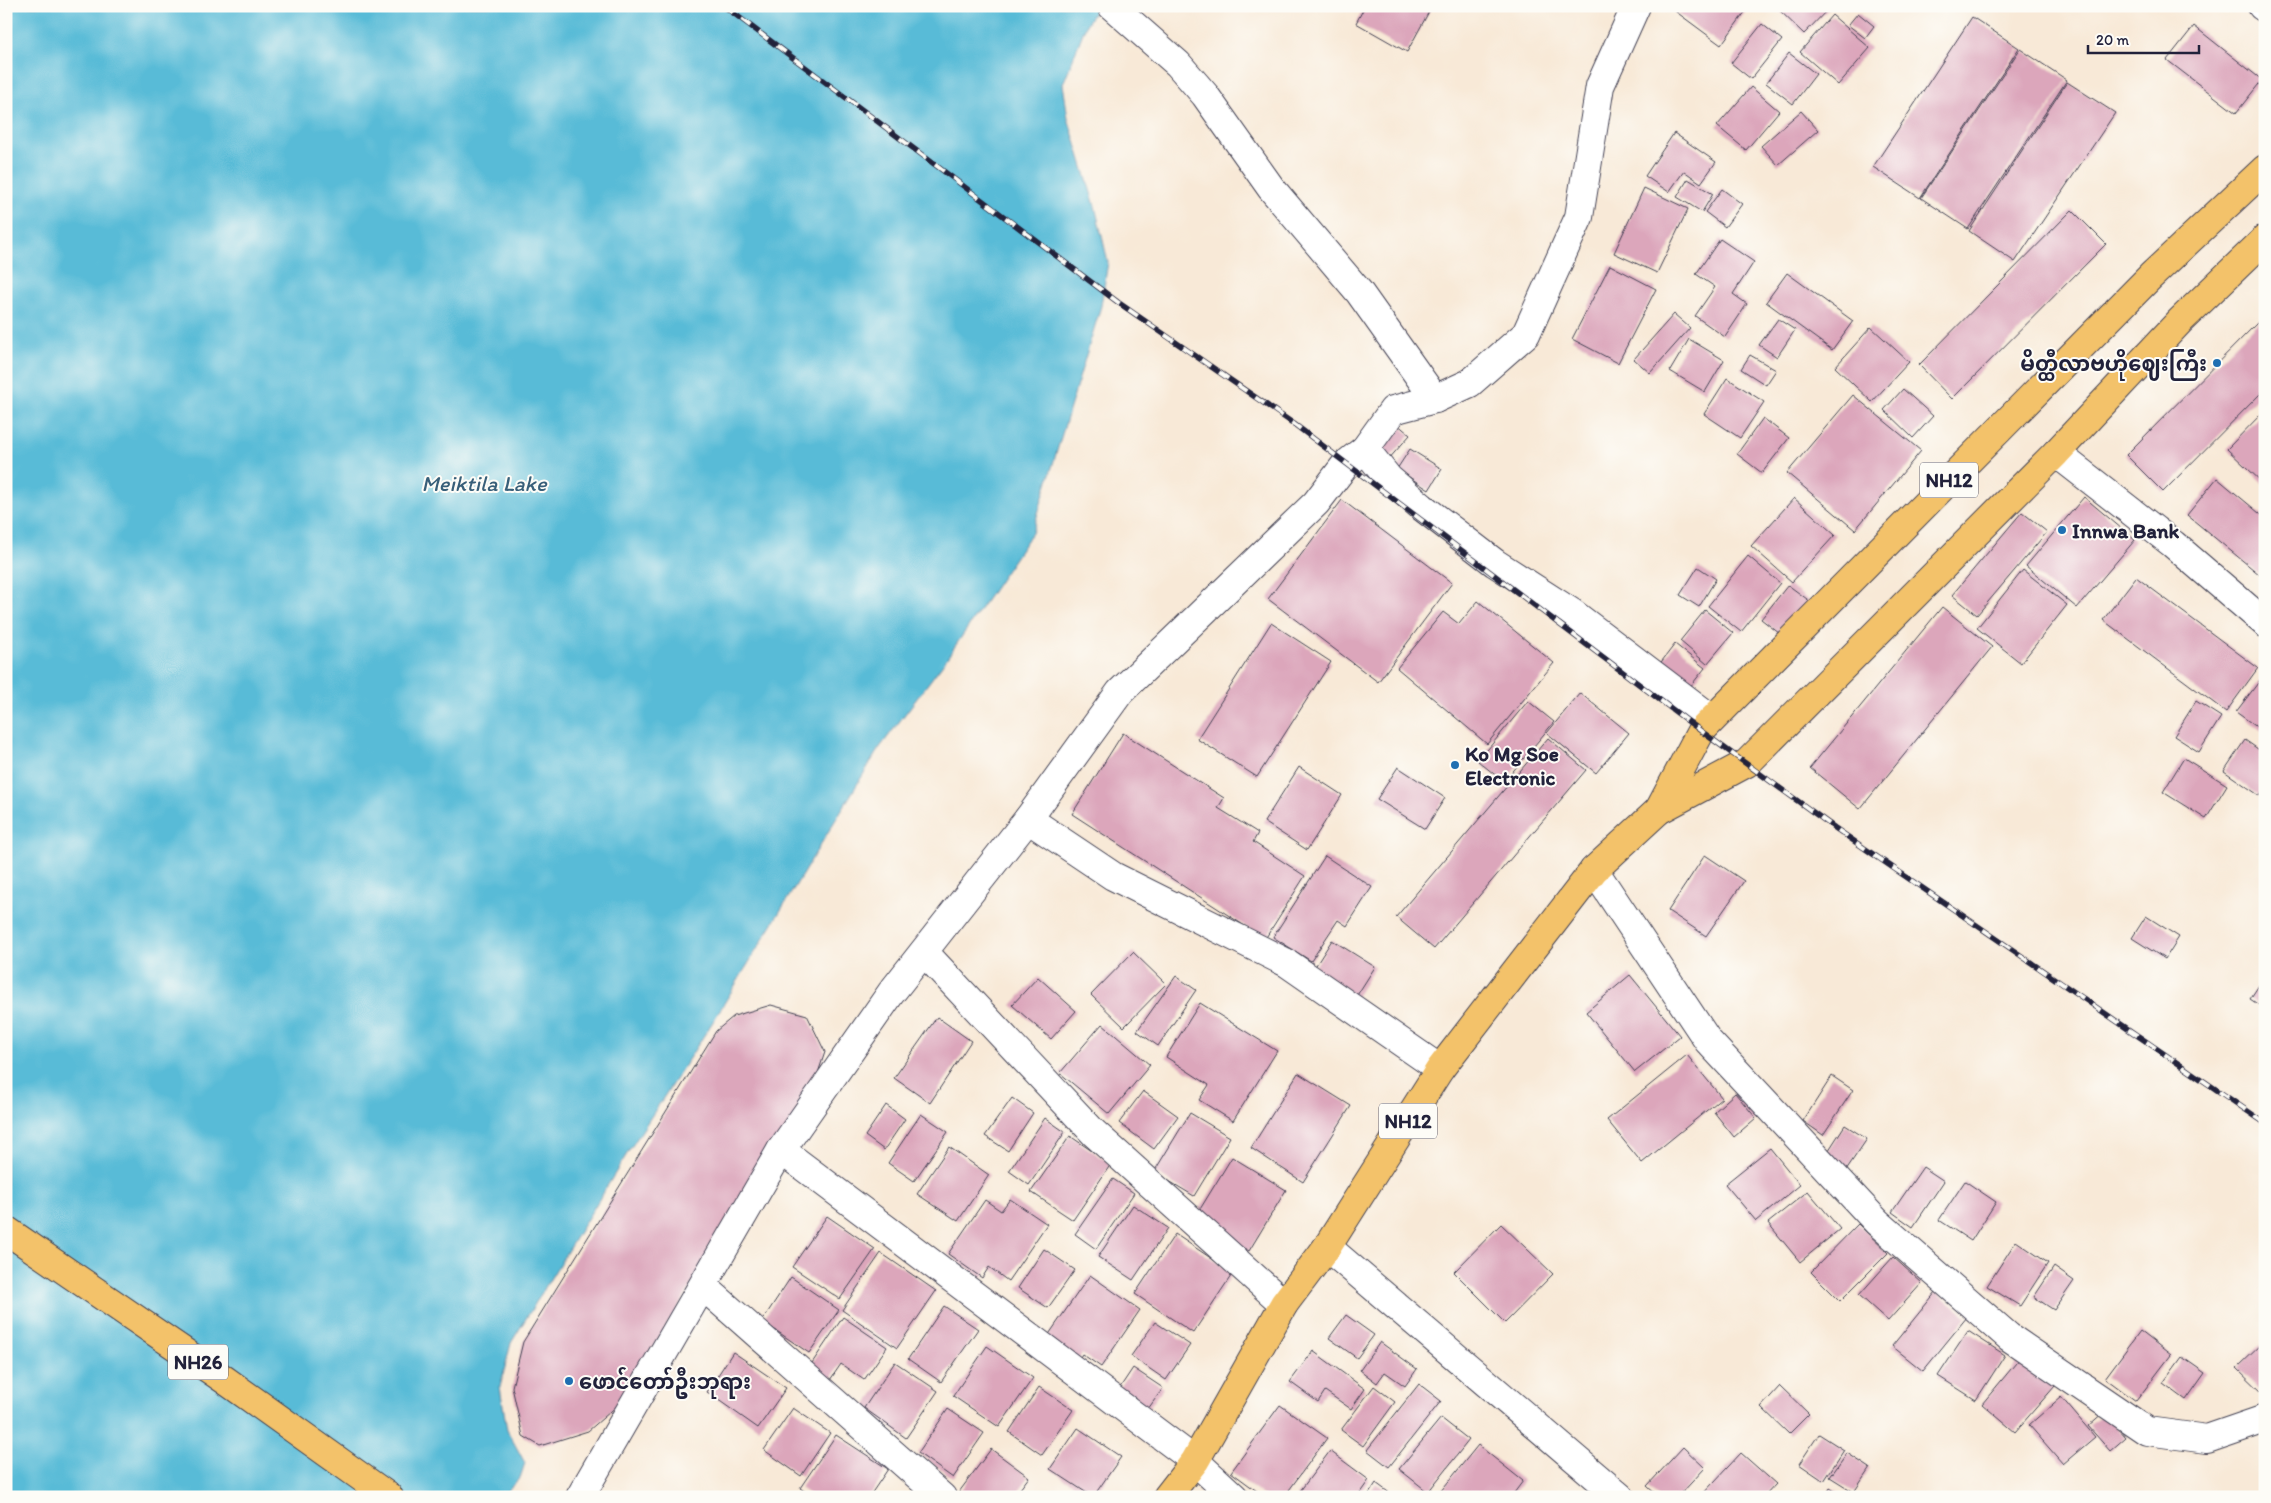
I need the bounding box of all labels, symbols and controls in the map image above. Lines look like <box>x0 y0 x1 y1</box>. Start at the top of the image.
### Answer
scale bar <box>2088 22 2200 54</box>
text: 20 m <box>2096 31 2130 49</box>
place label: မိတ္ထီလာဗဟိုဈေးကြီး <box>2020 348 2207 381</box>
marker: မိတ္ထီလာဗဟိုဈေးကြီး <box>2211 357 2223 369</box>
road number: NH12 <box>1920 462 1978 498</box>
water label: Meiktila Lake <box>421 470 548 497</box>
place label: Innwa Bank <box>2072 518 2180 543</box>
marker: Innwa Bank <box>2056 524 2068 536</box>
place label: Ko Mg Soe Electronic <box>1465 741 1559 790</box>
marker: Ko Mg Soe Electronic <box>1449 759 1461 771</box>
road number: NH12 <box>1379 1104 1437 1138</box>
road number: NH26 <box>168 1344 228 1380</box>
place label: ဖောင်တော်ဦးဘုရား <box>579 1366 751 1399</box>
marker: ဖောင်တော်ဦးဘုရား <box>563 1375 575 1387</box>

